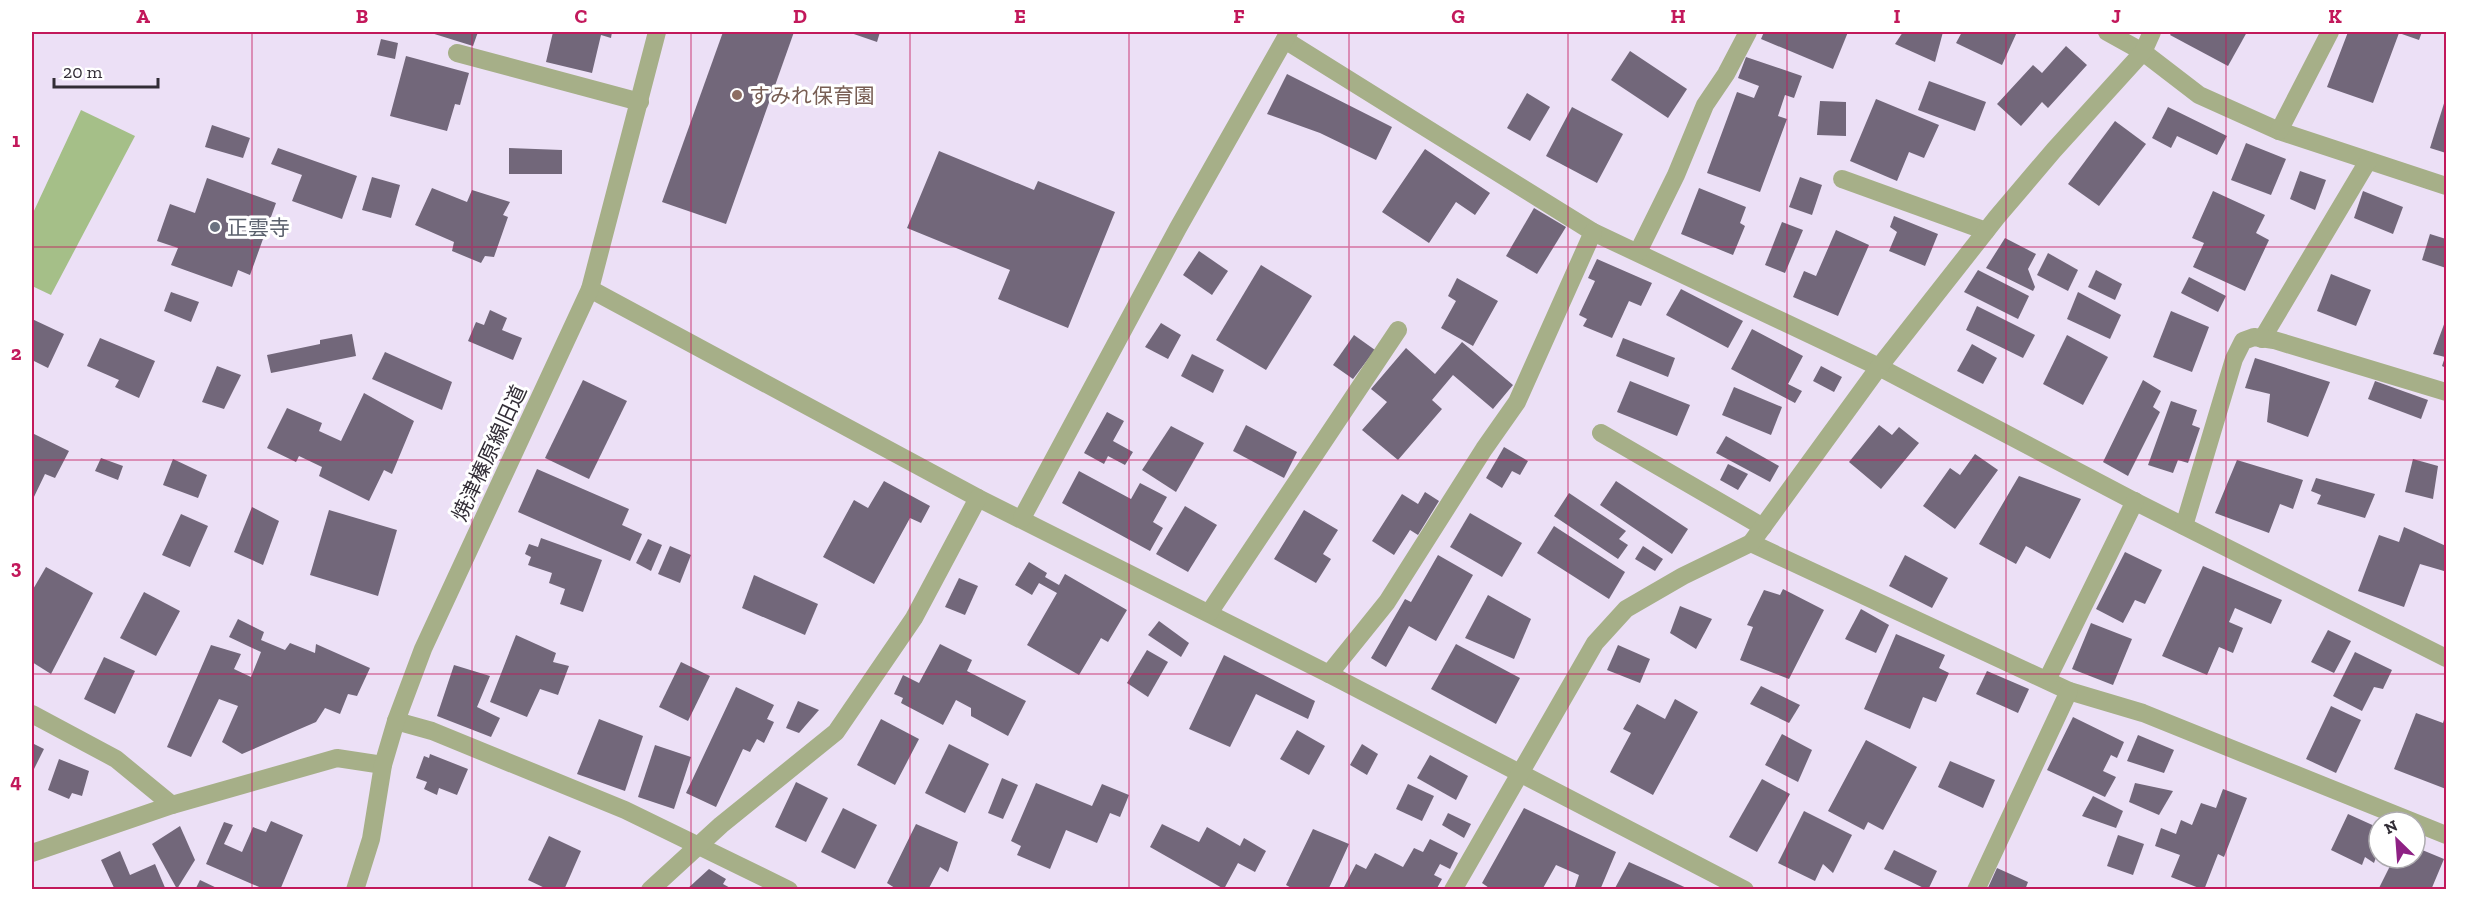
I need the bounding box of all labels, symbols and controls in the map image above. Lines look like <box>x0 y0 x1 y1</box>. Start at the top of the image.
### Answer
text: A <box>136 4 150 28</box>
text: B <box>356 4 368 28</box>
text: C <box>575 4 588 28</box>
text: D <box>793 4 807 28</box>
text: E <box>1014 4 1026 28</box>
text: F <box>1233 4 1245 28</box>
text: G <box>1451 4 1465 28</box>
text: H <box>1670 4 1686 28</box>
text: I <box>1893 4 1901 28</box>
text: J <box>2111 4 2121 28</box>
text: K <box>2328 4 2342 28</box>
scale bar <box>54 51 158 89</box>
text: 20 m <box>63 61 103 83</box>
place label: すみれ保育園 <box>749 83 875 108</box>
marker: すみれ保育園 <box>730 88 744 102</box>
text: 1 <box>12 128 20 152</box>
place label: 正雲寺 <box>227 215 290 240</box>
marker: 正雲寺 <box>208 220 222 234</box>
text: 2 <box>11 341 22 365</box>
street label: 焼津榛原線旧道 <box>447 381 531 525</box>
text: 3 <box>11 555 22 579</box>
text: 4 <box>10 769 22 793</box>
north arrow <box>2367 810 2427 870</box>
text: N <box>2381 816 2400 838</box>

